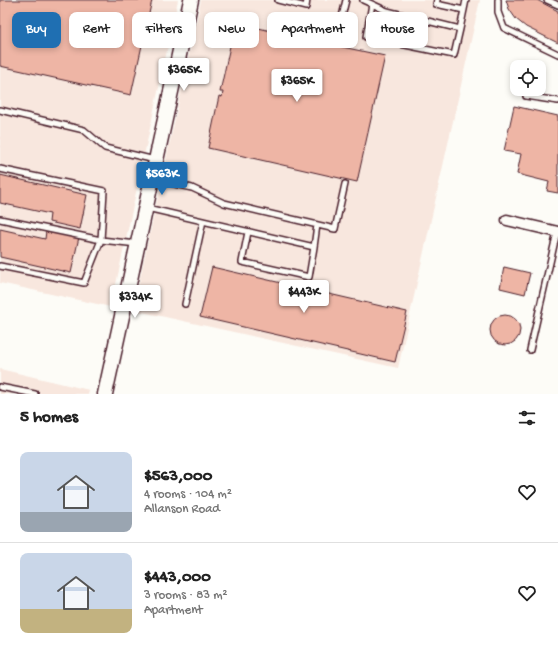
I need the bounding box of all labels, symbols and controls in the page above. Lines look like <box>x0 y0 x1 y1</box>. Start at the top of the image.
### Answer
chip: Buy <box>12 12 61 48</box>
chip: Rent <box>69 12 124 48</box>
chip: Filters <box>132 12 196 48</box>
chip: New <box>204 12 259 48</box>
chip: Apartment <box>267 12 358 48</box>
chip: House <box>366 12 428 48</box>
pin: $365K <box>156 58 212 92</box>
map controls <box>510 60 546 96</box>
button: locate <box>510 60 546 96</box>
text: $365K <box>167 63 201 78</box>
pin: $365K <box>269 69 325 103</box>
text: $365K <box>280 74 314 89</box>
pin: $563K <box>134 162 190 196</box>
text: $563K <box>145 167 179 182</box>
pin: $443K <box>276 280 332 314</box>
pin: $334K <box>107 285 163 319</box>
text: $443K <box>288 285 320 300</box>
text: $334K <box>119 290 151 305</box>
icon: filters <box>516 407 538 429</box>
text: 5 homes <box>20 408 78 428</box>
text: $563,000 <box>144 467 212 487</box>
icon: home <box>52 468 100 516</box>
icon: heart <box>516 481 538 503</box>
text: 4 rooms · 104 m² <box>144 487 232 502</box>
text: Allanson Road <box>144 502 220 517</box>
text: $443,000 <box>144 568 211 588</box>
icon: home <box>52 569 100 617</box>
icon: heart <box>516 582 538 604</box>
text: 3 rooms · 83 m² <box>144 588 228 603</box>
text: Apartment <box>144 603 203 618</box>

